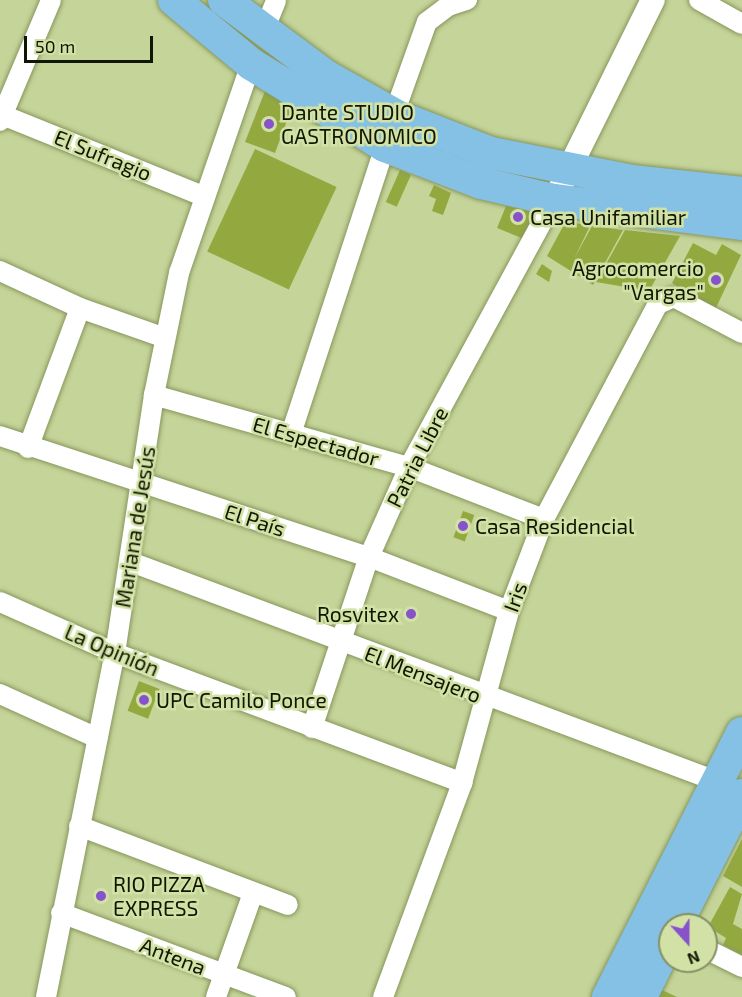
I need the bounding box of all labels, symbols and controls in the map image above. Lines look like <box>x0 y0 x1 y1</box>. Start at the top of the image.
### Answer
scale bar <box>27 24 156 62</box>
text: 50 m <box>35 35 75 57</box>
place label: Dante STUDIO GASTRONOMICO <box>281 99 437 149</box>
marker: Dante STUDIO GASTRONOMICO <box>262 117 276 131</box>
street label: El Sufragio <box>50 124 156 186</box>
place label: Casa Unifamiliar <box>530 204 686 230</box>
marker: Casa Unifamiliar <box>511 210 525 224</box>
place label: Agrocomercio "Vargas" <box>572 255 704 305</box>
marker: Agrocomercio "Vargas" <box>709 273 723 287</box>
street label: Patria Libre <box>381 403 453 511</box>
street label: El Espectador <box>250 411 382 471</box>
street label: Mariana de Jesús <box>110 444 160 610</box>
street label: El País <box>221 498 289 542</box>
place label: Casa Residencial <box>475 513 634 539</box>
marker: Casa Residencial <box>456 519 470 533</box>
street label: Iris <box>498 579 532 615</box>
place label: Rosvitex <box>317 601 399 627</box>
marker: Rosvitex <box>404 607 418 621</box>
street label: La Opinión <box>61 619 163 681</box>
street label: El Mensajero <box>361 640 485 708</box>
place label: UPC Camilo Ponce <box>156 687 327 713</box>
marker: UPC Camilo Ponce <box>137 693 151 707</box>
place label: RIO PIZZA EXPRESS <box>113 871 205 921</box>
marker: RIO PIZZA EXPRESS <box>94 889 108 903</box>
north arrow <box>658 913 718 973</box>
street label: Antena <box>137 932 209 980</box>
text: N <box>685 947 703 969</box>

